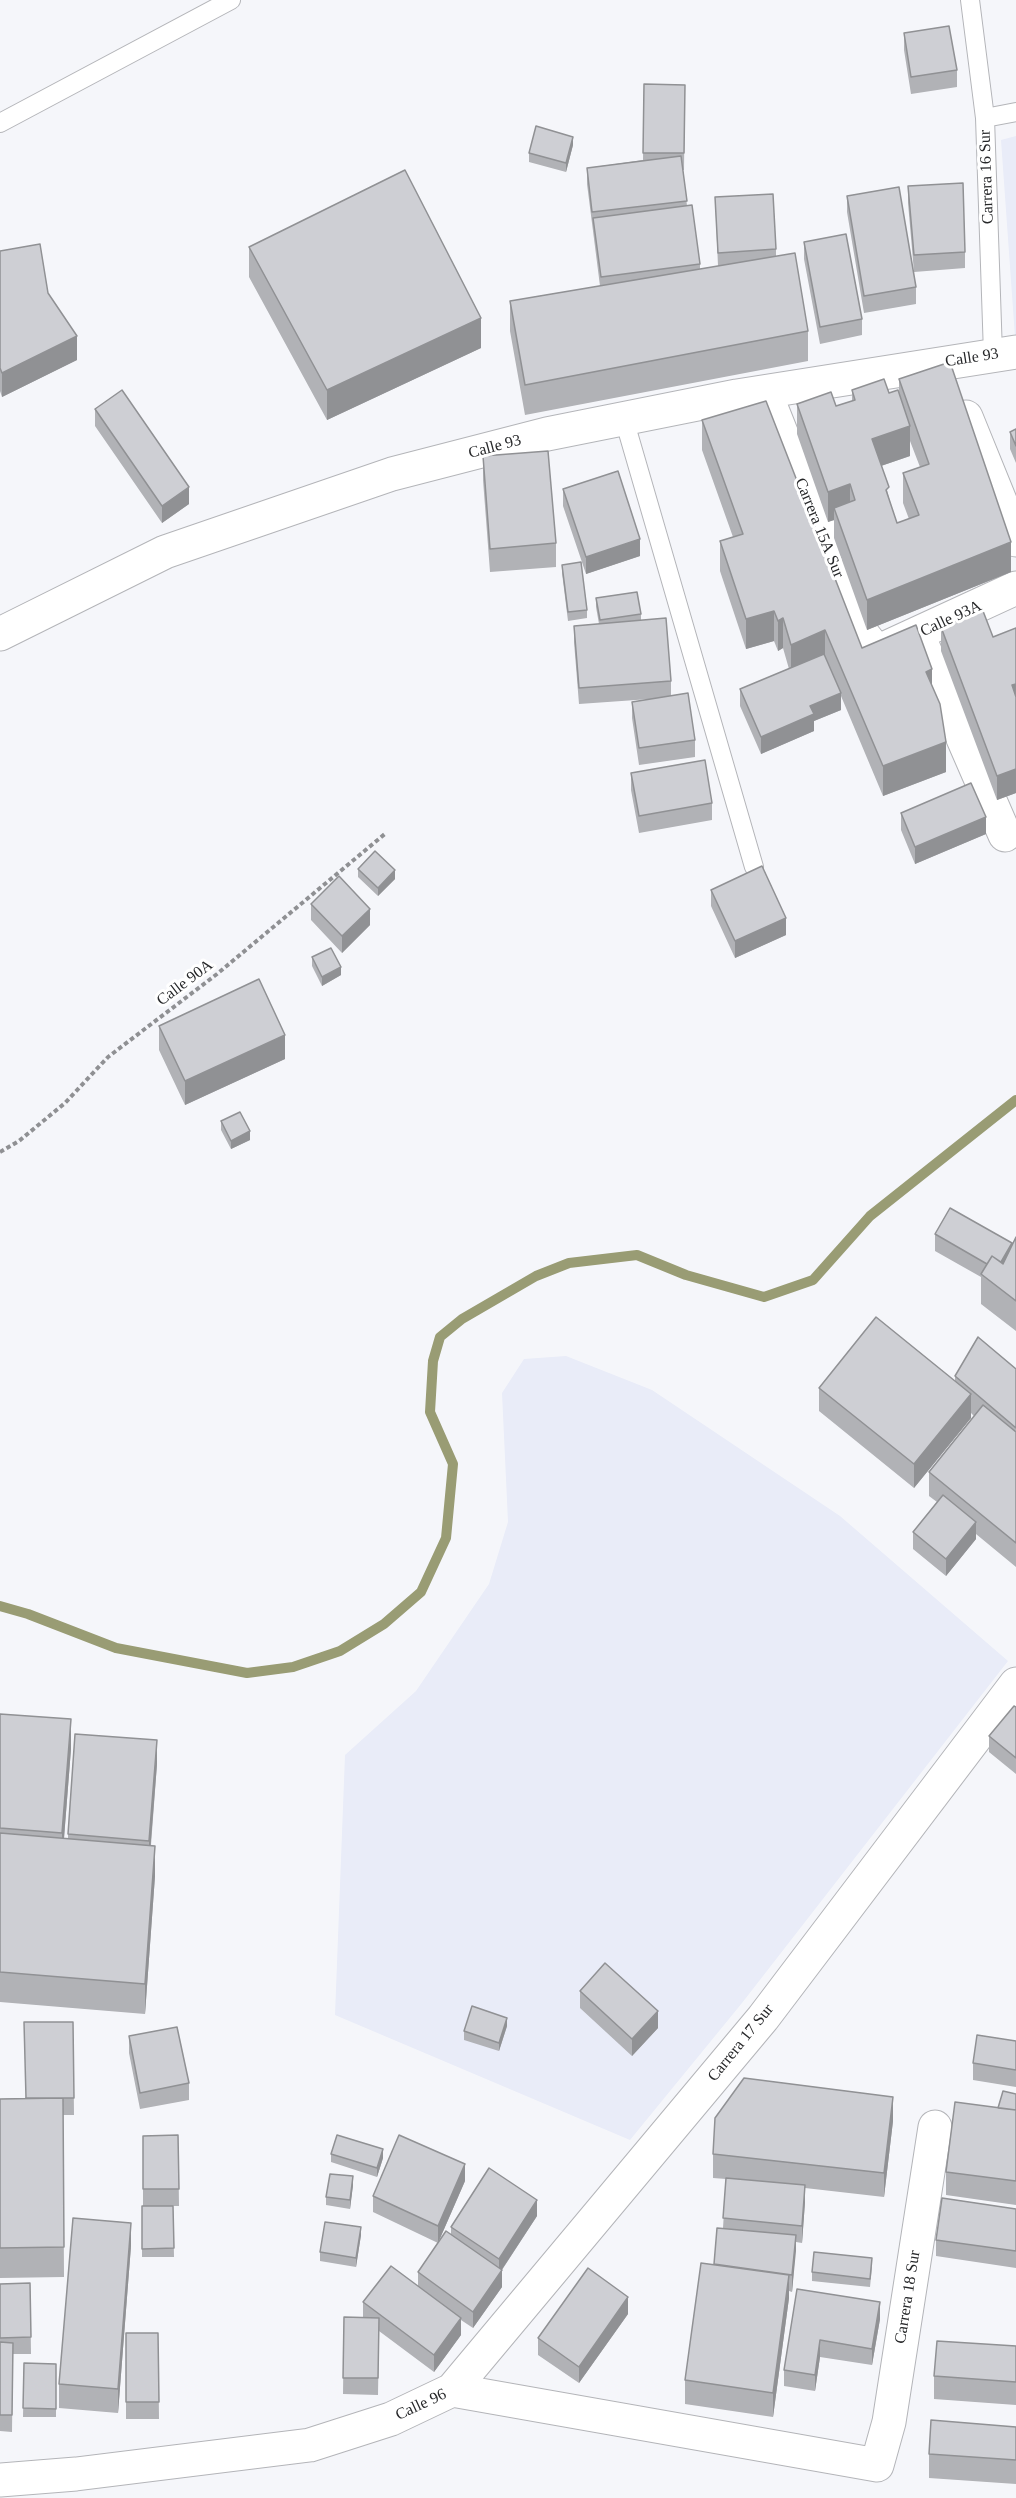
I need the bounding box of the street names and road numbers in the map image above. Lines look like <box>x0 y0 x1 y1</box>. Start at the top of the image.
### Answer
street label: Carrera 16 Sur <box>976 130 998 224</box>
street label: Calle 93 <box>944 344 1000 372</box>
street label: Calle 93 <box>467 431 523 463</box>
street label: Carrera 15A Sur <box>790 475 848 581</box>
street label: Calle 93A <box>917 596 985 642</box>
street label: Calle 90A <box>153 956 217 1010</box>
street label: Carrera 17 Sur <box>704 2000 778 2086</box>
street label: Carrera 18 Sur <box>891 2249 925 2345</box>
street label: Calle 96 <box>393 2385 449 2425</box>

